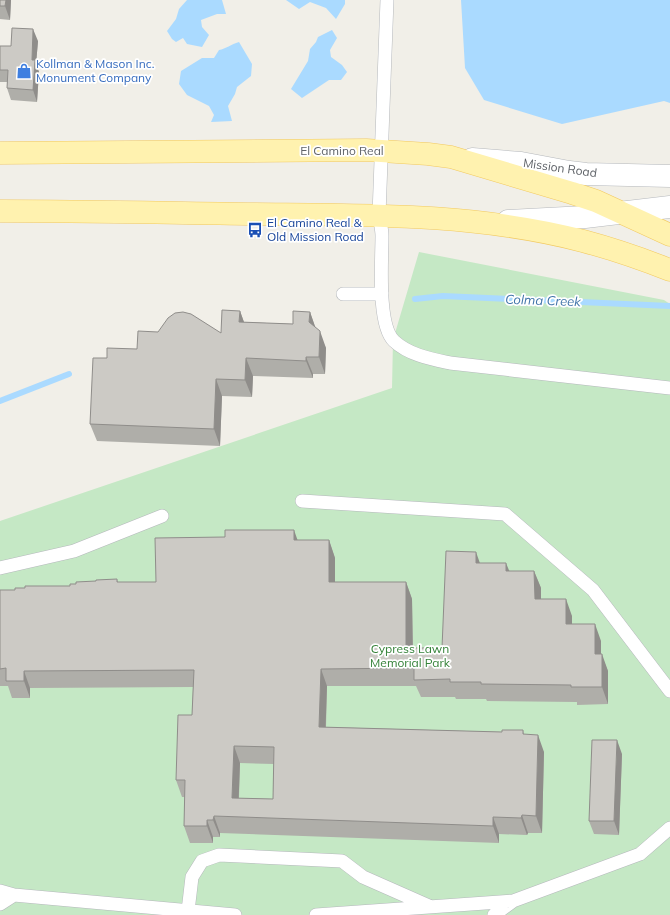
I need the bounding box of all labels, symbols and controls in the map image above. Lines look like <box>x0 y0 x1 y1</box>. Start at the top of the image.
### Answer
place label: Kollman & Mason Inc. Monument Company <box>36 56 155 85</box>
shop icon: Kollman & Mason Inc. Monument Company <box>15 62 33 80</box>
street label: El Camino Real <box>300 143 384 158</box>
street label: Mission Road <box>522 155 598 180</box>
place label: El Camino Real & Old Mission Road <box>267 215 364 244</box>
bus stop icon: El Camino Real & Old Mission Road <box>246 221 264 239</box>
water label: Colma Creek <box>505 291 582 309</box>
park label: Cypress Lawn Memorial Park <box>370 641 451 670</box>

